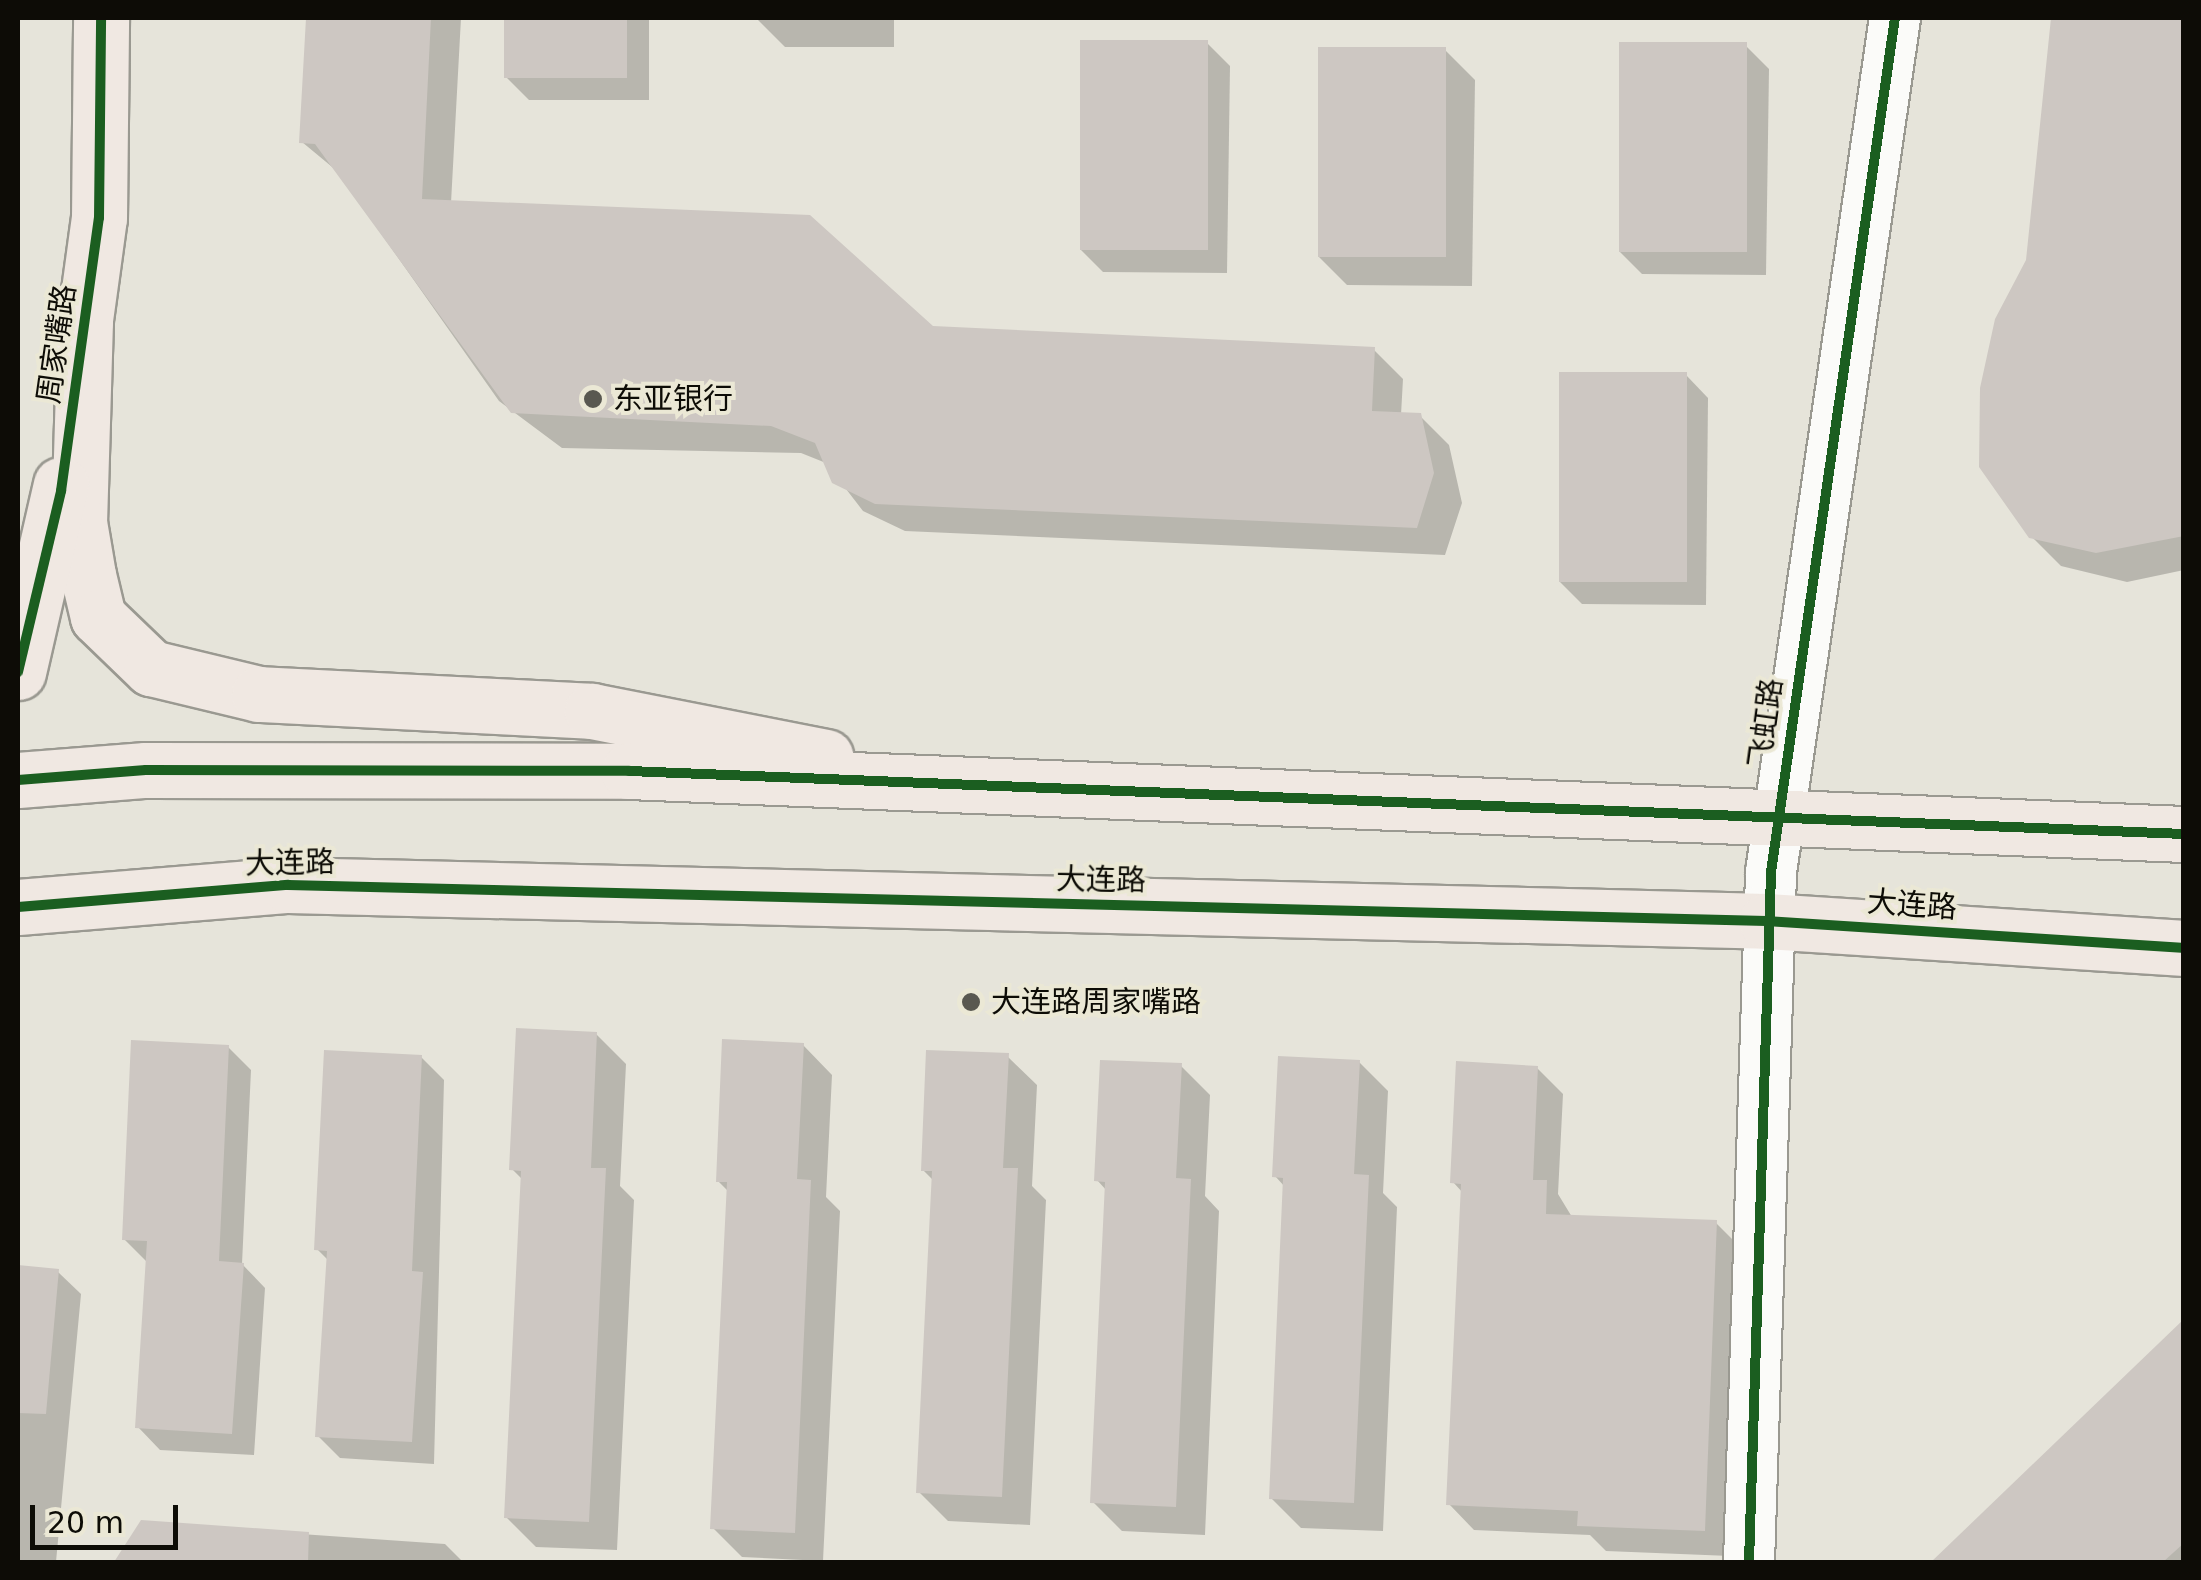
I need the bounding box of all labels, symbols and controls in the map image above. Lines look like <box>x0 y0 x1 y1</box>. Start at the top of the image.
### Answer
street label: 周家嘴路 <box>31 282 83 406</box>
place label: 东亚银行 <box>613 381 733 417</box>
marker: 东亚银行 <box>582 388 604 410</box>
street label: 飞虹路 <box>1742 676 1790 770</box>
street label: 大连路 <box>245 844 335 882</box>
street label: 大连路 <box>1056 861 1146 899</box>
street label: 大连路 <box>1866 884 1958 926</box>
place label: 大连路周家嘴路 <box>991 984 1201 1020</box>
marker: 大连路周家嘴路 <box>960 991 982 1013</box>
scale bar <box>35 1485 182 1547</box>
text: 20 m <box>47 1505 124 1540</box>

